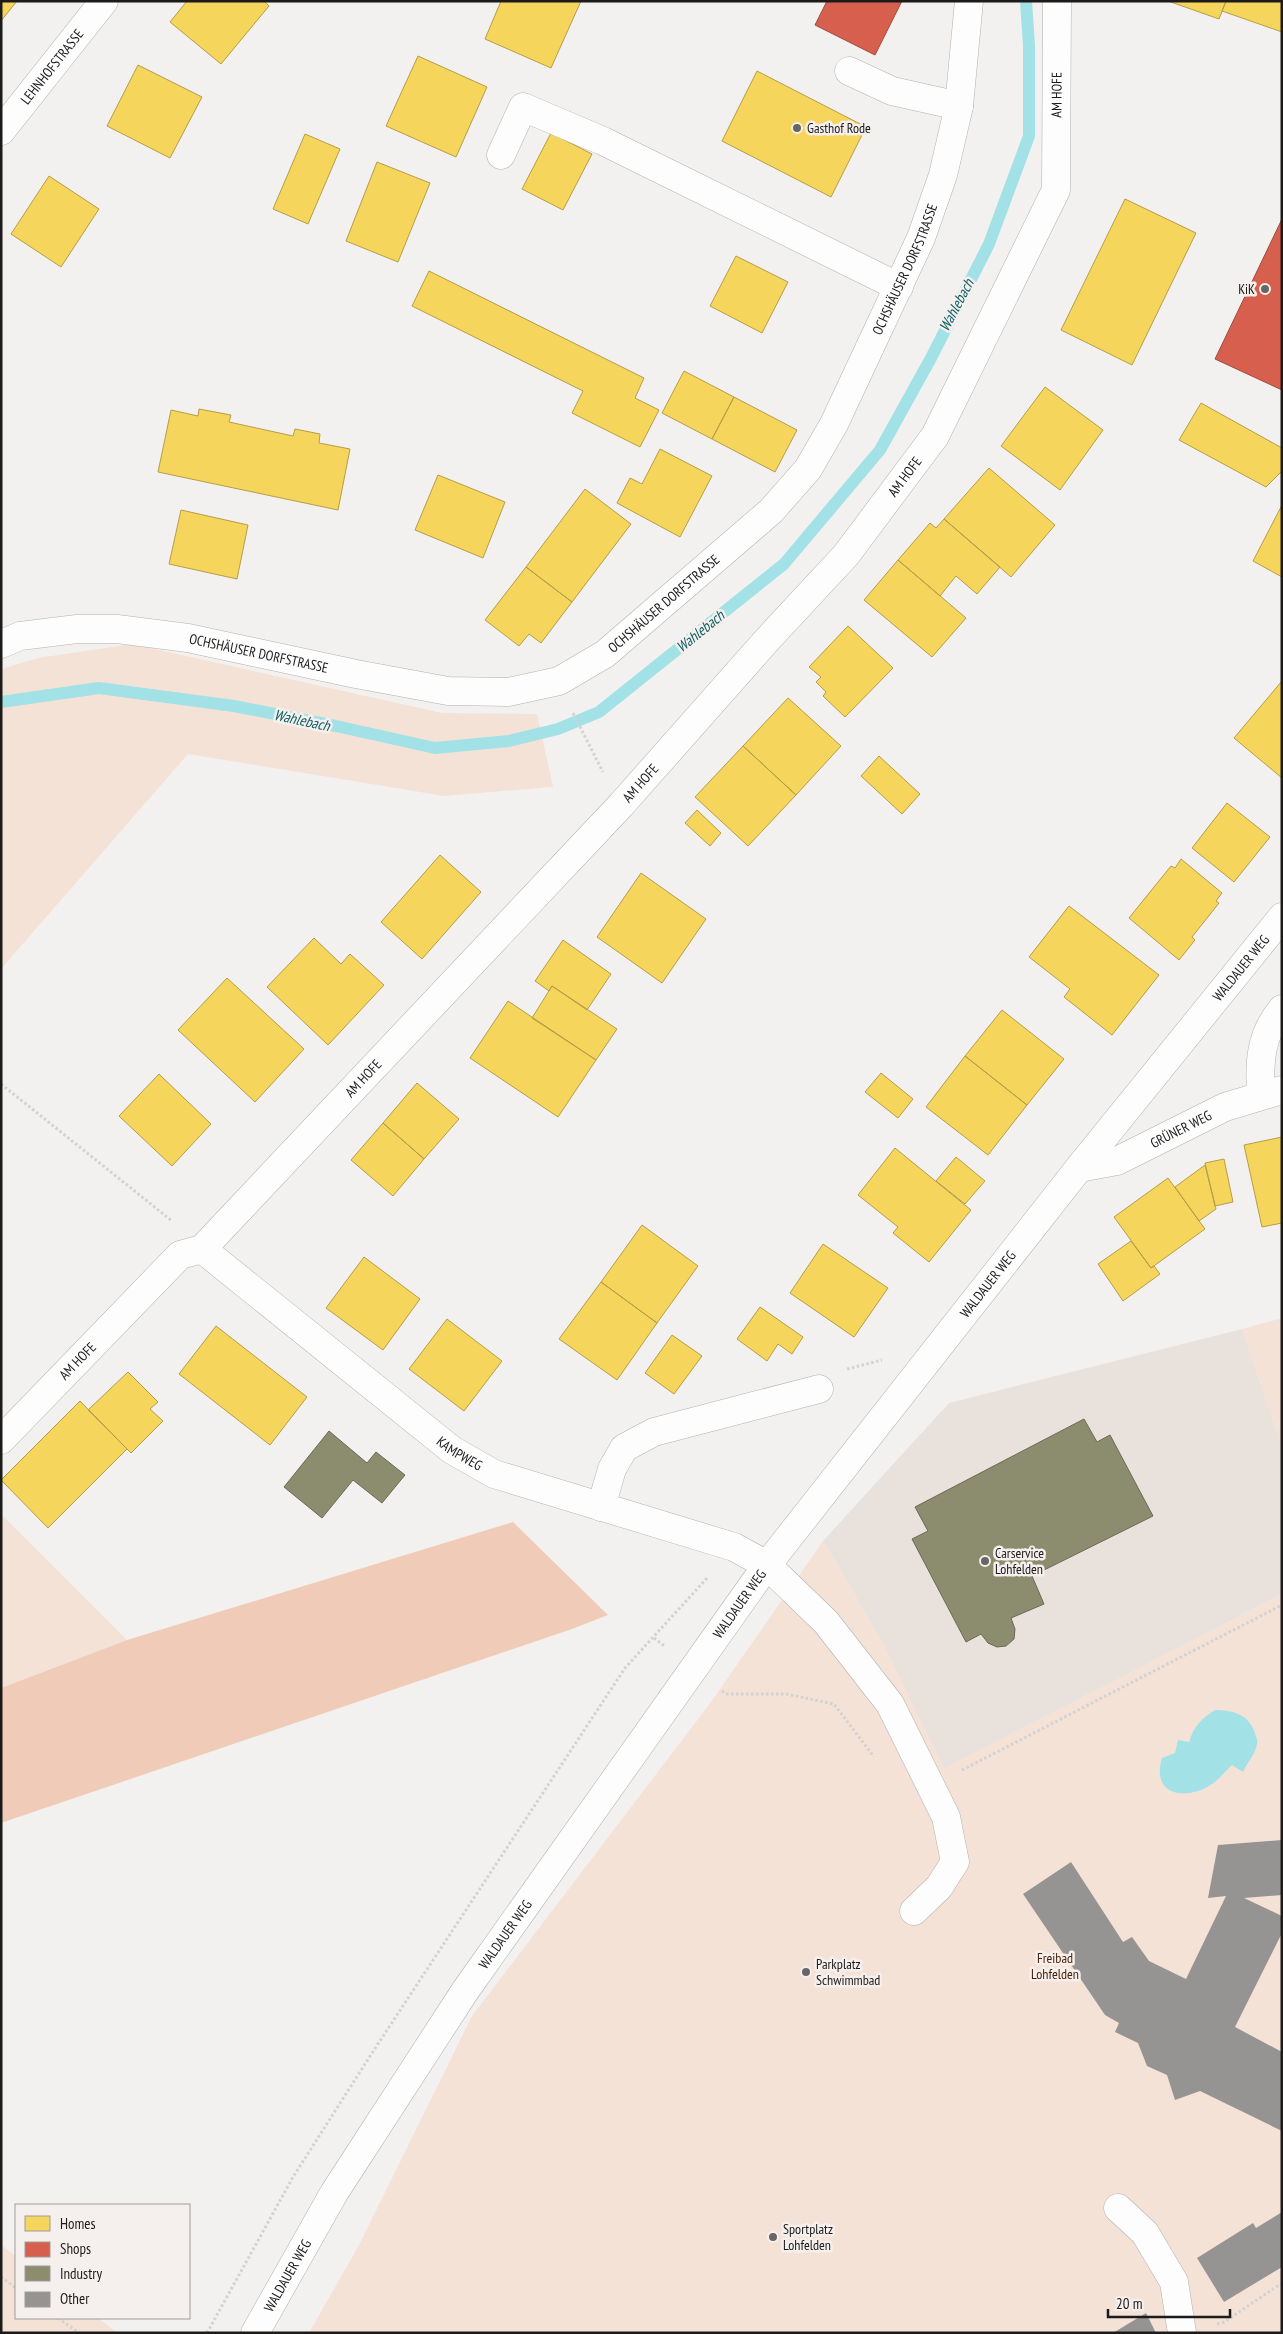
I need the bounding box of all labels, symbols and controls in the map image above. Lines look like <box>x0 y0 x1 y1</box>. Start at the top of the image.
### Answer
street label: LEHNHOFSTRASSE <box>17 25 87 108</box>
street label: AM HOFE <box>1047 72 1066 118</box>
place label: Gasthof Rode <box>807 119 871 137</box>
marker: Gasthof Rode <box>791 122 803 134</box>
street label: OCHSHÄUSER DORFSTRASSE <box>868 201 941 338</box>
water label: Wahlebach <box>934 274 978 334</box>
place label: KiK <box>1238 280 1255 298</box>
marker: KiK <box>1259 283 1271 295</box>
street label: AM HOFE <box>884 453 925 500</box>
street label: OCHSHÄUSER DORFSTRASSE <box>604 550 723 656</box>
water label: Wahlebach <box>672 605 729 656</box>
street label: OCHSHÄUSER DORFSTRASSE <box>188 630 330 677</box>
water label: Wahlebach <box>272 705 333 735</box>
street label: AM HOFE <box>619 760 662 806</box>
street label: WALDAUER WEG <box>1209 931 1273 1005</box>
street label: AM HOFE <box>341 1056 385 1101</box>
street label: GRÜNER WEG <box>1147 1106 1215 1152</box>
street label: WALDAUER WEG <box>956 1247 1020 1321</box>
street label: AM HOFE <box>55 1338 100 1384</box>
street label: KAMPWEG <box>433 1432 486 1475</box>
place label: Carservice Lohfelden <box>995 1544 1044 1578</box>
marker: Carservice Lohfelden <box>979 1555 991 1567</box>
street label: WALDAUER WEG <box>709 1566 770 1642</box>
street label: WALDAUER WEG <box>475 1896 536 1972</box>
park label: Freibad Lohfelden <box>1031 1949 1079 1983</box>
place label: Parkplatz Schwimmbad <box>816 1955 880 1989</box>
marker: Parkplatz Schwimmbad <box>800 1966 812 1978</box>
legend <box>15 2204 190 2319</box>
text: Homes <box>60 2214 96 2233</box>
place label: Sportplatz Lohfelden <box>783 2220 833 2254</box>
marker: Sportplatz Lohfelden <box>767 2231 779 2243</box>
street label: WALDAUER WEG <box>260 2236 315 2315</box>
text: Shops <box>60 2239 91 2258</box>
text: Industry <box>60 2264 102 2283</box>
scale bar <box>1108 2286 1230 2318</box>
text: Other <box>60 2289 90 2308</box>
text: 20 m <box>1116 2294 1142 2313</box>

